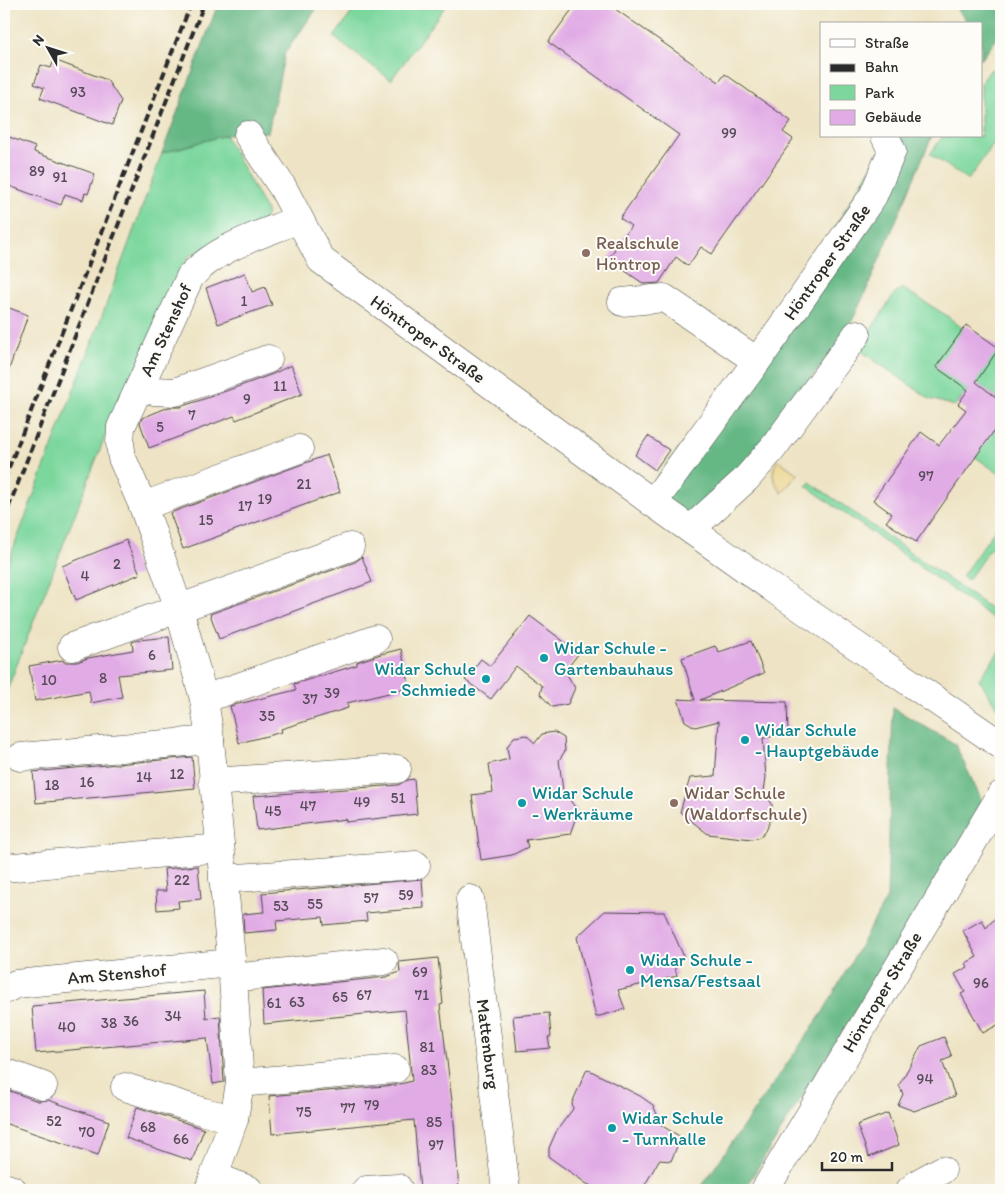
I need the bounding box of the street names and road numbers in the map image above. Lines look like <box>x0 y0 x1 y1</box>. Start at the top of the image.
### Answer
street label: Höntroper Straße <box>779 200 875 324</box>
street label: Am Stenshof <box>135 280 197 380</box>
street label: Höntroper Straße <box>366 290 490 388</box>
street label: Höntroper Straße <box>837 928 927 1056</box>
street label: Am Stenshof <box>66 959 168 989</box>
street label: Mattenburg <box>472 998 505 1091</box>

